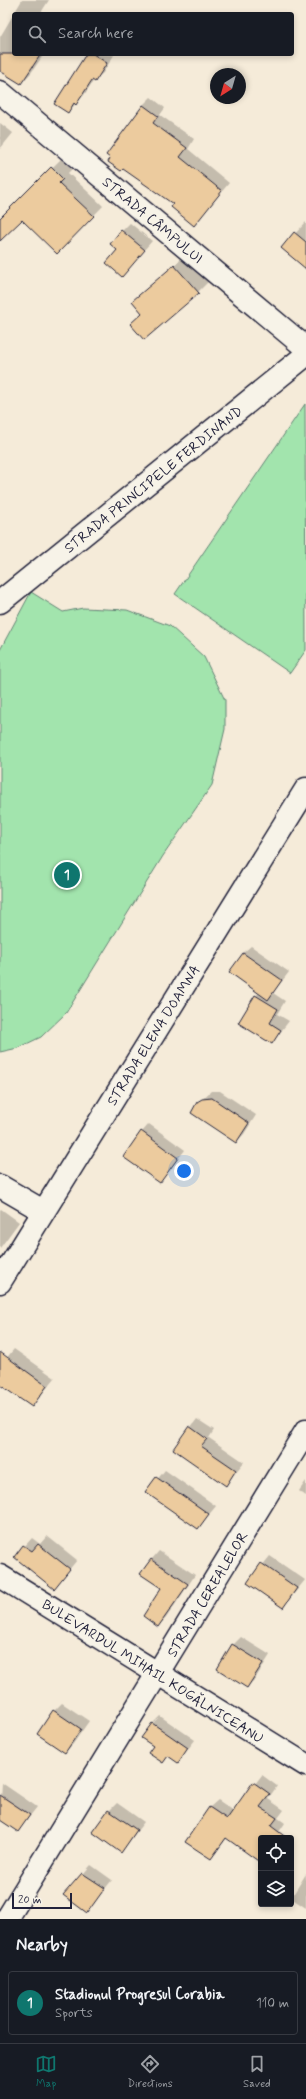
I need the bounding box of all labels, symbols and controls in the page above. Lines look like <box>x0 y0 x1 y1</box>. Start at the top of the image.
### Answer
search box <box>12 12 294 56</box>
icon: search <box>26 23 48 45</box>
text: Search here <box>58 24 134 44</box>
north arrow <box>210 68 246 104</box>
street label: STRADA CÂMPULUI <box>98 173 206 268</box>
street label: STRADA PRINCIPELE FERDINAND <box>61 402 246 557</box>
pin: 1 <box>54 860 80 890</box>
street label: STRADA ELENA DOAMNA <box>103 962 205 1109</box>
your location <box>174 1161 194 1181</box>
street label: STRADA CEREALELOR <box>163 1528 253 1661</box>
street label: BULEVARDUL MIHAIL KOGĂLNICEANU <box>38 1596 267 1748</box>
map controls <box>258 1835 294 1907</box>
button: locate <box>258 1835 294 1871</box>
button: layers <box>258 1871 294 1907</box>
scale bar <box>12 1891 72 1910</box>
text: 20 m <box>18 1893 41 1907</box>
text: Nearby <box>16 1934 68 1956</box>
text: Stadionul Progresul Corabia <box>55 1985 224 2005</box>
text: 1 <box>27 1995 33 2012</box>
text: 110 m <box>256 1995 289 2012</box>
text: Sports <box>55 2005 93 2022</box>
tab: Map <box>35 2053 57 2091</box>
tab: Directions <box>127 2053 173 2091</box>
tab: Saved <box>243 2053 271 2091</box>

